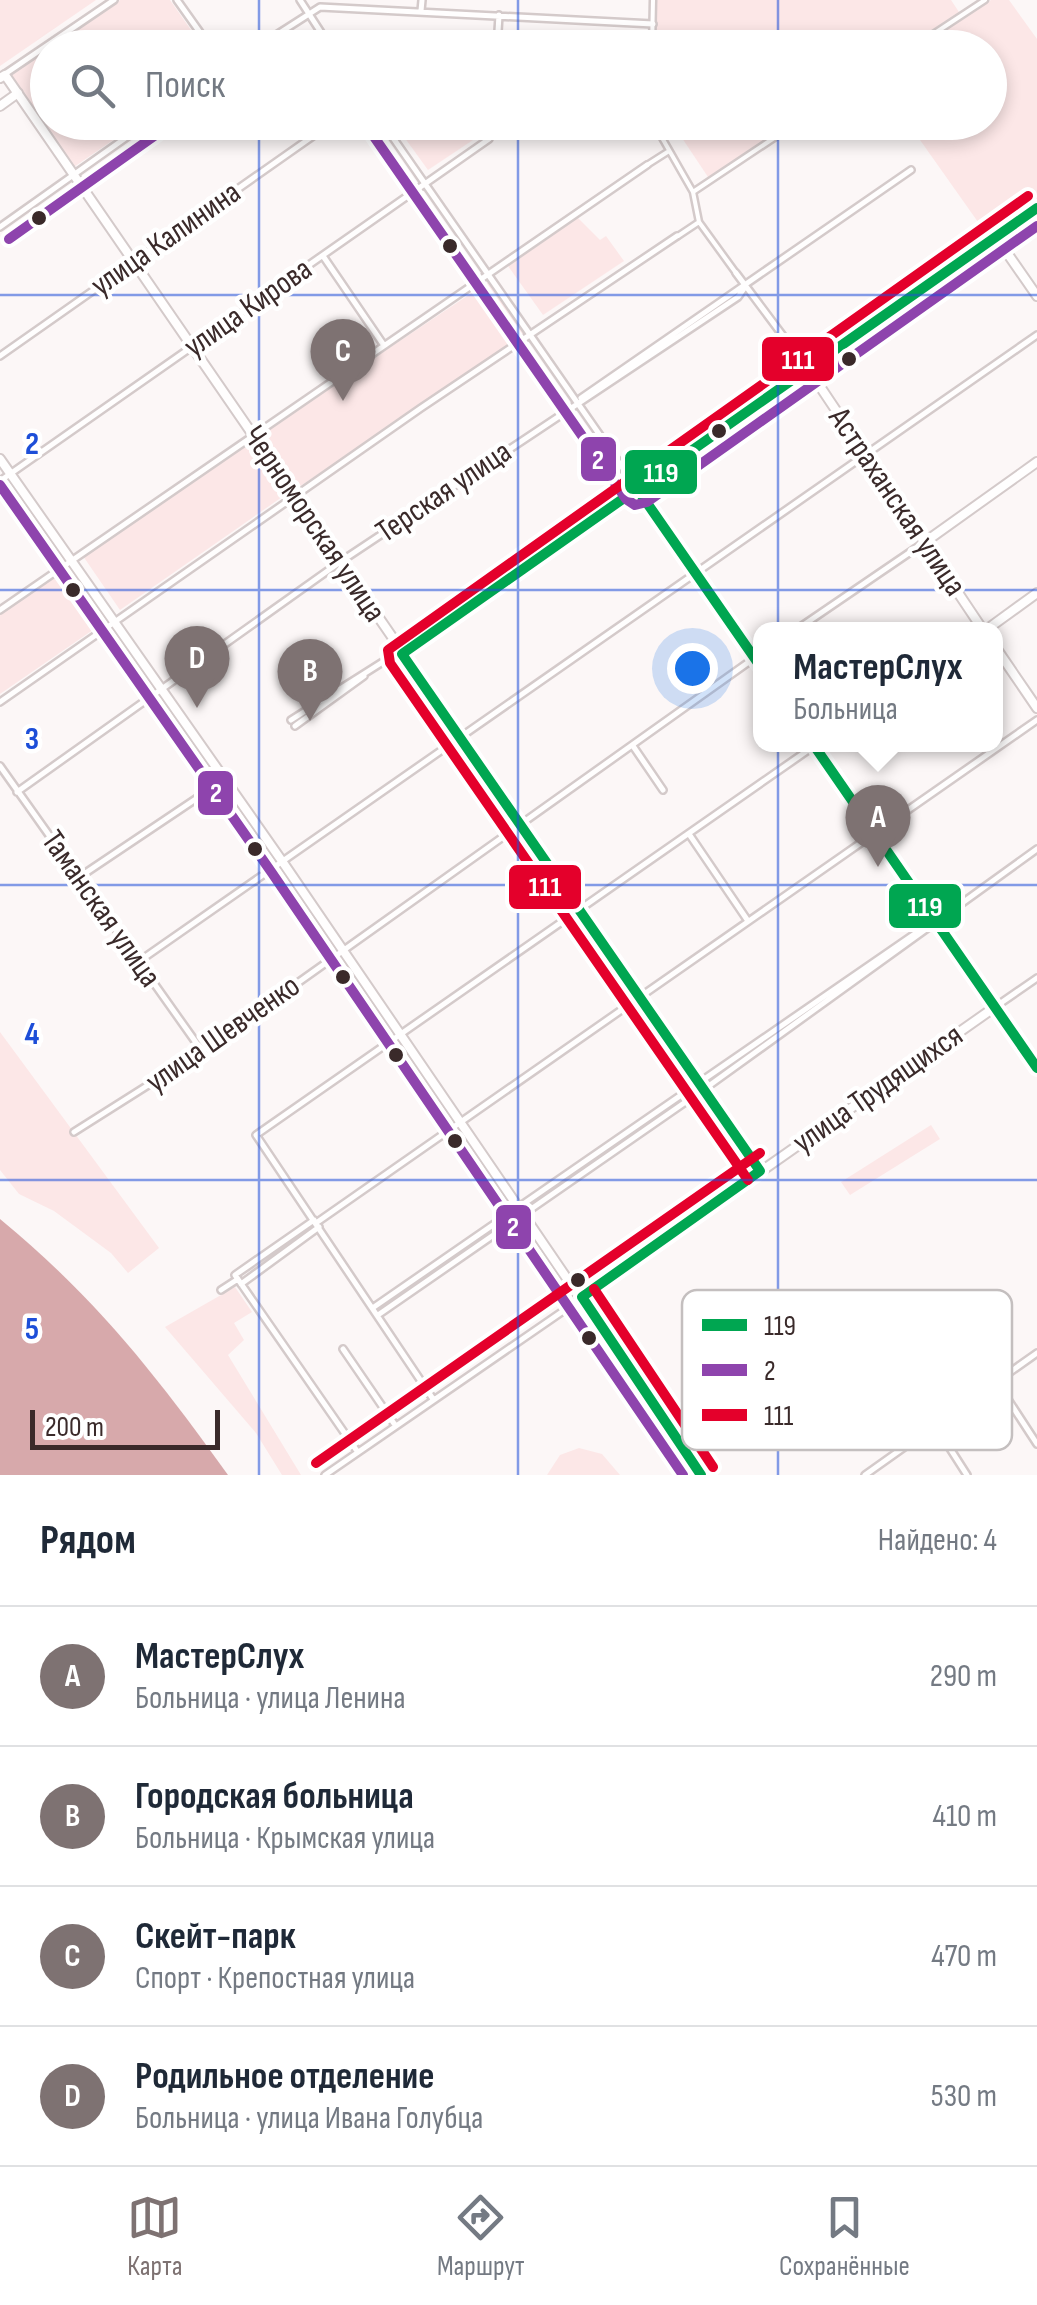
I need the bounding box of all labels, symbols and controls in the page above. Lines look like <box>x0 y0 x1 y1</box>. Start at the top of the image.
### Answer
search box <box>30 30 1007 140</box>
icon: search <box>65 58 120 113</box>
text: Поиск <box>145 63 225 108</box>
street label: улица Калинина <box>84 173 248 305</box>
unlabelled marker <box>29 208 49 228</box>
unlabelled marker <box>440 236 460 256</box>
street label: улица Кирова <box>177 250 319 366</box>
pin: C <box>310 318 376 401</box>
line badge: 111 <box>760 335 836 383</box>
text: 111 <box>782 344 814 377</box>
unlabelled marker <box>839 349 859 369</box>
street label: Астраханская улица <box>819 400 974 604</box>
street label: Черноморская улица <box>234 418 394 630</box>
unlabelled marker <box>709 421 729 441</box>
text: 2 <box>25 425 39 464</box>
street label: Терская улица <box>369 432 519 552</box>
line badge: 2 <box>579 435 618 483</box>
text: 2 <box>592 444 604 477</box>
line badge: 119 <box>623 448 699 496</box>
text: 119 <box>643 457 679 490</box>
unlabelled marker <box>63 580 83 600</box>
popup <box>753 622 1003 752</box>
pin: D <box>164 626 230 708</box>
pin: B <box>278 638 342 721</box>
your location <box>667 643 718 694</box>
text: МастерСлух <box>793 645 963 690</box>
text: Больница <box>793 690 898 729</box>
text: 3 <box>25 720 39 759</box>
line badge: 2 <box>196 769 235 817</box>
text: 2 <box>210 777 222 810</box>
pin: A <box>846 784 910 867</box>
street label: Таманская улица <box>33 823 169 995</box>
unlabelled marker <box>245 839 265 859</box>
line badge: 111 <box>507 863 583 911</box>
text: 111 <box>529 871 561 904</box>
line badge: 119 <box>887 882 963 930</box>
text: 119 <box>907 891 943 924</box>
street label: улица Шевченко <box>138 967 308 1101</box>
unlabelled marker <box>333 967 353 987</box>
text: 4 <box>25 1015 40 1054</box>
street label: улица Трудящихся <box>785 1016 971 1162</box>
unlabelled marker <box>386 1045 406 1065</box>
unlabelled marker <box>445 1131 465 1151</box>
line badge: 2 <box>494 1203 533 1251</box>
text: 2 <box>507 1211 519 1244</box>
unlabelled marker <box>568 1270 588 1290</box>
legend <box>682 1290 1012 1450</box>
text: 5 <box>25 1310 39 1349</box>
text: 119 <box>764 1310 796 1343</box>
unlabelled marker <box>579 1328 599 1348</box>
text: 2 <box>764 1355 776 1388</box>
text: 111 <box>764 1400 794 1433</box>
scale bar <box>30 1405 220 1450</box>
text: 200 m <box>45 1411 104 1444</box>
text: Рядом <box>40 1515 136 1566</box>
text: Найдено: 4 <box>878 1521 997 1560</box>
text: МастерСлух <box>135 1634 304 1679</box>
text: A <box>65 1657 80 1696</box>
text: 290 m <box>930 1657 997 1696</box>
text: Больница · улица Ленина <box>135 1679 406 1718</box>
text: Городская больница <box>135 1774 414 1819</box>
text: B <box>65 1797 80 1836</box>
text: 410 m <box>932 1797 997 1836</box>
text: Больница · Крымская улица <box>135 1819 435 1858</box>
text: Скейт-парк <box>135 1914 296 1959</box>
text: C <box>64 1937 81 1976</box>
text: 470 m <box>931 1937 997 1976</box>
text: Спорт · Крепостная улица <box>135 1959 415 1998</box>
text: Родильное отделение <box>135 2054 434 2099</box>
text: D <box>64 2077 81 2116</box>
text: 530 m <box>931 2077 997 2116</box>
text: Больница · улица Ивана Голубца <box>135 2099 483 2138</box>
tab: Карта <box>127 2190 182 2283</box>
tab: Маршрут <box>437 2190 525 2283</box>
tab: Сохранённые <box>779 2190 910 2283</box>

